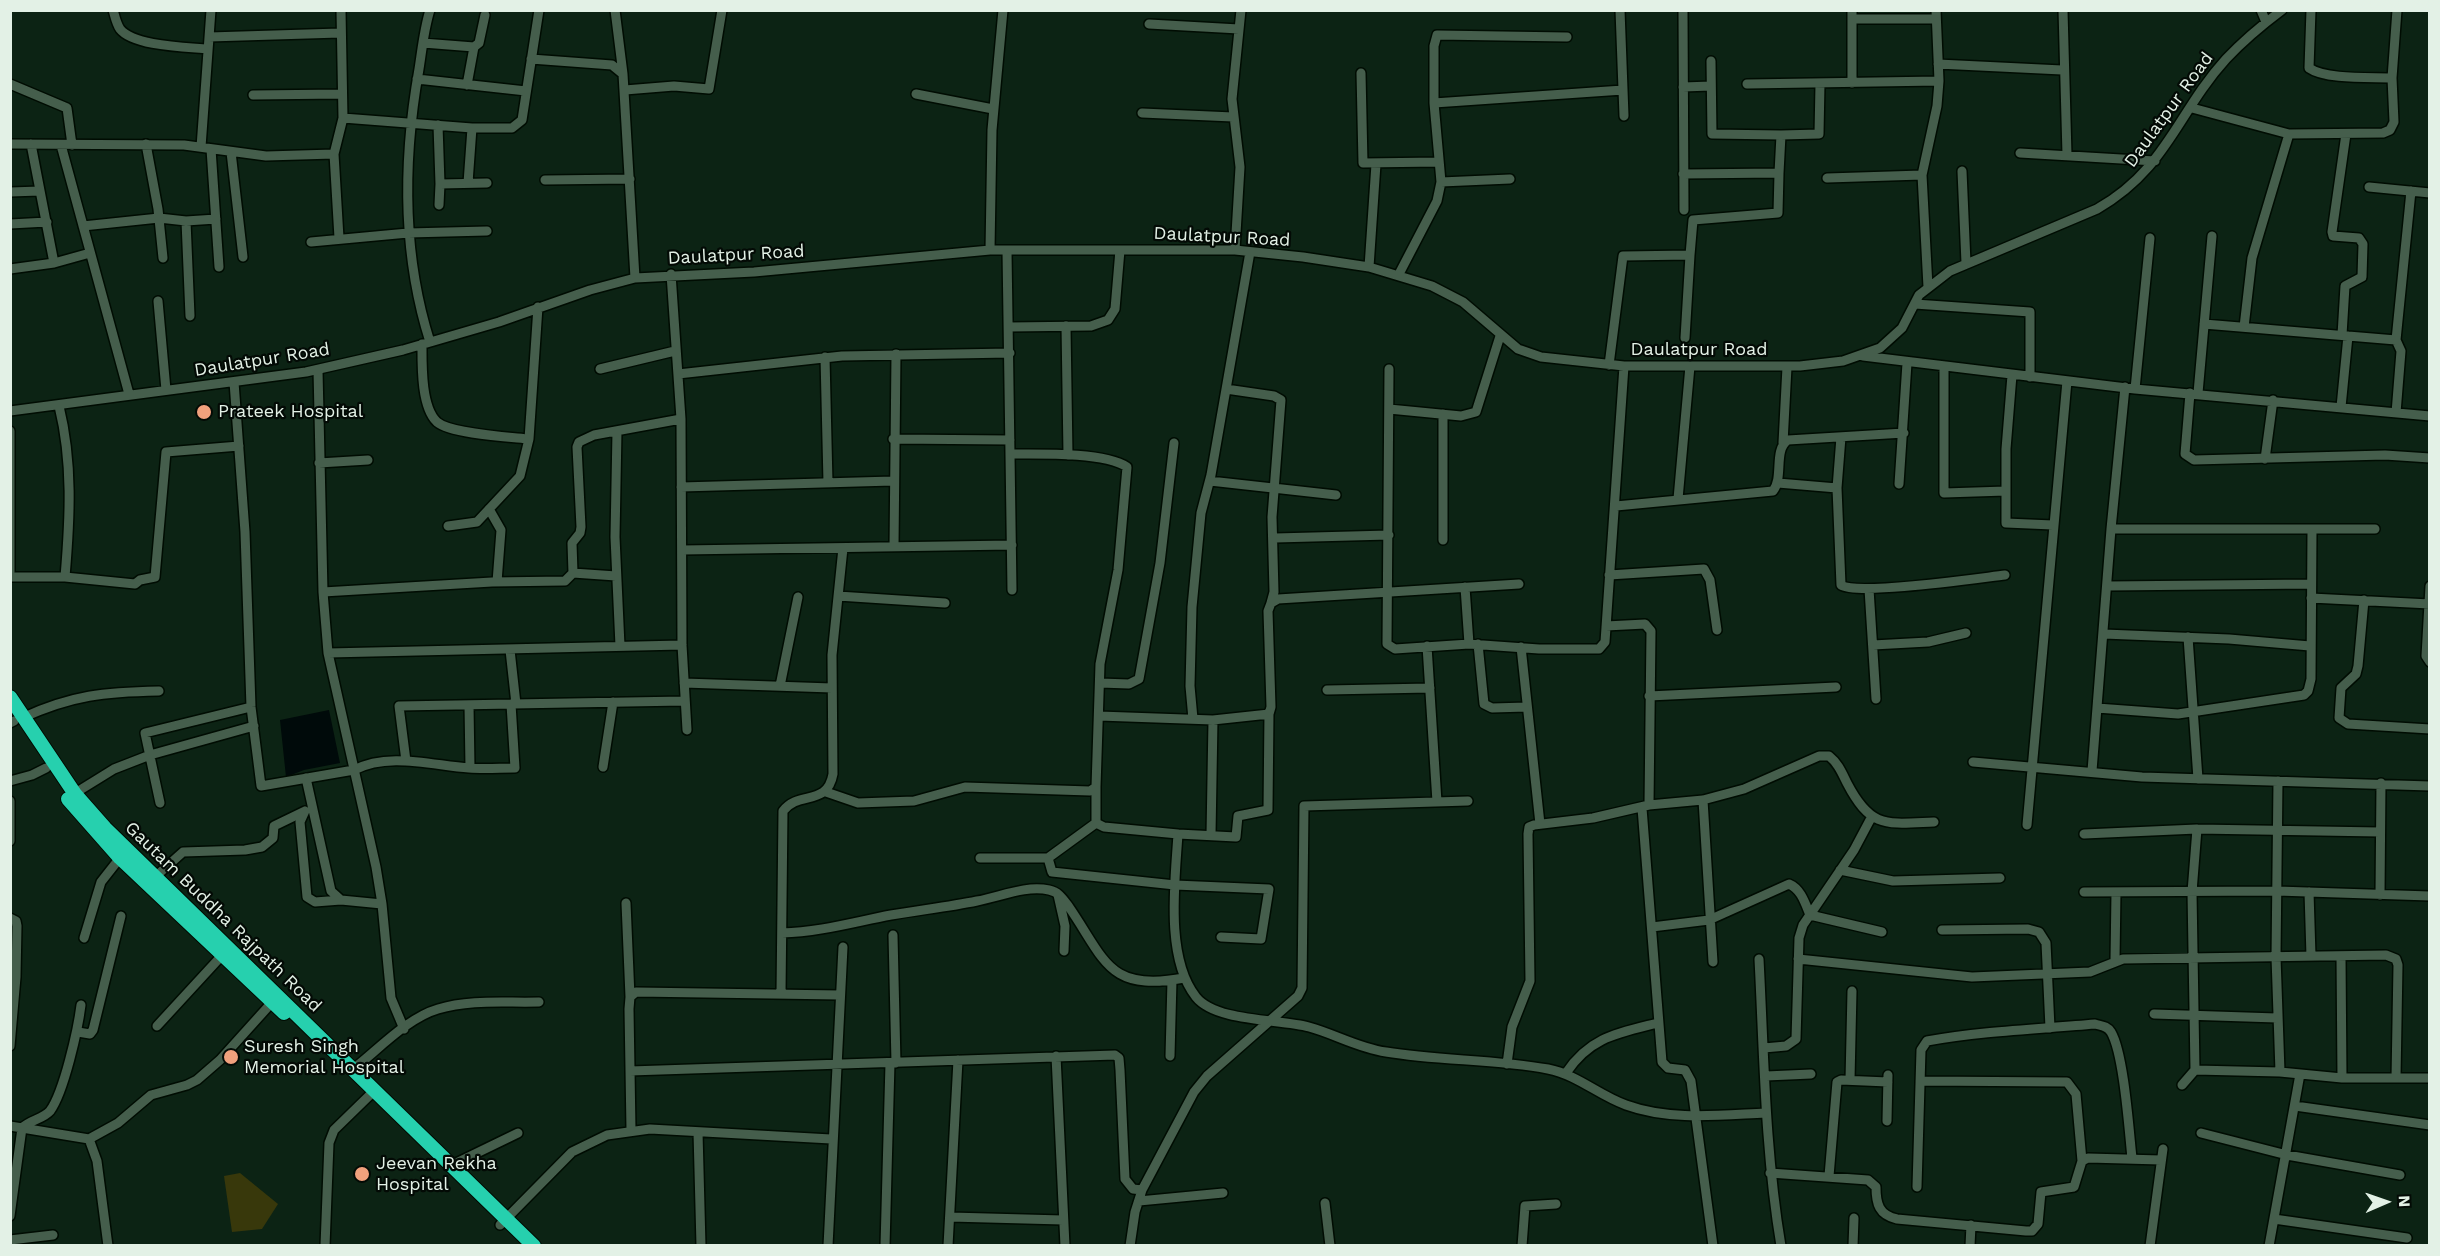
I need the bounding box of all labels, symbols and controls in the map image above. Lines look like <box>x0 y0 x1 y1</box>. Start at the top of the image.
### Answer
street label: Daulatpur Road <box>2120 48 2218 172</box>
street label: Daulatpur Road <box>1153 223 1291 251</box>
street label: Daulatpur Road <box>667 241 805 269</box>
street label: Daulatpur Road <box>193 339 331 381</box>
street label: Daulatpur Road <box>1631 339 1767 361</box>
place label: Prateek Hospital <box>218 401 363 423</box>
marker: Prateek Hospital <box>195 403 213 421</box>
street label: Gautam Buddha Rajpath Road <box>120 817 326 1017</box>
place label: Suresh Singh Memorial Hospital <box>244 1036 404 1078</box>
marker: Suresh Singh Memorial Hospital <box>222 1048 240 1066</box>
place label: Jeevan Rekha Hospital <box>376 1153 497 1196</box>
marker: Jeevan Rekha Hospital <box>353 1165 371 1183</box>
north arrow <box>2356 1172 2416 1232</box>
text: N <box>2395 1195 2414 1208</box>

